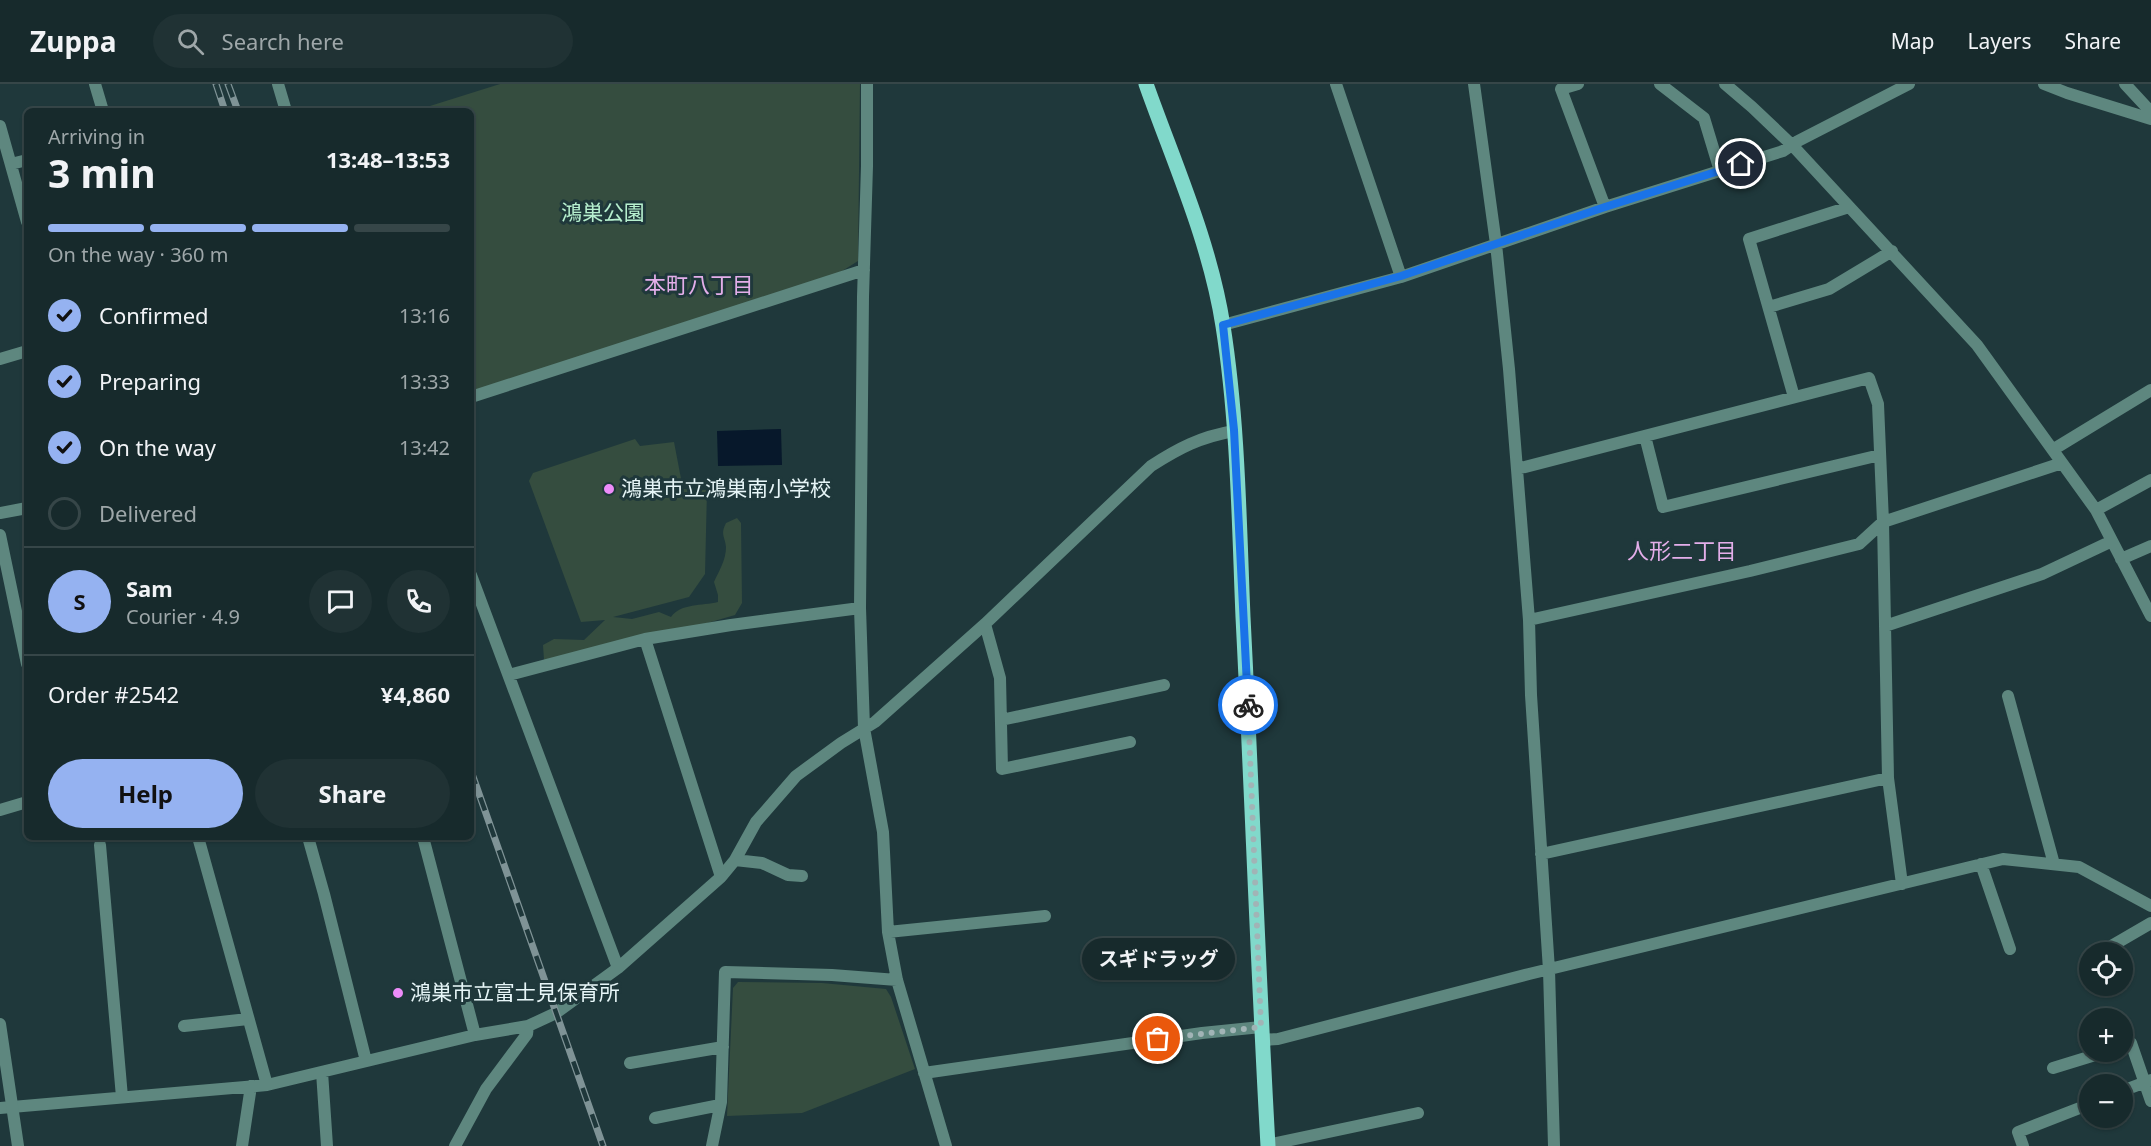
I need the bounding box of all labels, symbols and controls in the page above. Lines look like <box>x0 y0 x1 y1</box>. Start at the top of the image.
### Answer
search box <box>153 14 573 68</box>
text: Zuppa <box>30 22 117 60</box>
icon: search <box>174 25 207 58</box>
text: Search here <box>222 26 344 56</box>
text: Map <box>1891 27 1935 55</box>
text: Layers <box>1968 27 2032 55</box>
text: Share <box>2065 27 2121 55</box>
text: Arriving in <box>48 123 145 150</box>
pin <box>1715 138 1766 189</box>
text: 13:48–13:53 <box>326 144 450 174</box>
text: 3 min <box>48 146 155 199</box>
icon: home <box>1724 147 1757 180</box>
park label: 鴻巣公園 <box>561 198 645 226</box>
text: On the way · 360 m <box>48 241 228 268</box>
district label: 本町八丁目 <box>644 269 754 299</box>
icon: check <box>48 299 81 332</box>
text: Confirmed <box>99 300 209 330</box>
text: 13:16 <box>399 302 450 329</box>
icon: check <box>48 365 81 398</box>
text: Preparing <box>99 366 201 396</box>
text: 13:33 <box>399 368 450 395</box>
icon: check <box>48 431 81 464</box>
text: On the way <box>99 432 216 462</box>
text: 13:42 <box>399 434 450 461</box>
place label: 鴻巣市立鴻巣南小学校 <box>621 474 831 502</box>
marker: 鴻巣市立鴻巣南小学校 <box>602 482 616 496</box>
text: Delivered <box>99 498 197 528</box>
district label: 人形二丁目 <box>1627 535 1737 565</box>
button: chat <box>309 570 372 633</box>
button: phone <box>387 570 450 633</box>
text: Sam <box>126 573 173 603</box>
text: S <box>73 586 86 616</box>
text: Courier · 4.9 <box>126 603 240 630</box>
courier <box>1218 675 1278 735</box>
text: Order #2542 <box>48 679 179 709</box>
text: ¥4,860 <box>381 679 450 709</box>
icon: bike <box>1232 689 1265 722</box>
button: Help <box>48 759 243 828</box>
button: Share <box>255 759 450 828</box>
callout: スギドラッグ <box>1082 937 1234 979</box>
map controls <box>2079 942 2133 1128</box>
button: locate <box>2079 942 2133 996</box>
text: スギドラッグ <box>1099 945 1219 972</box>
place label: 鴻巣市立富士見保育所 <box>410 978 620 1006</box>
marker: 鴻巣市立富士見保育所 <box>391 986 405 1000</box>
button: + <box>2079 1008 2133 1062</box>
pin <box>1132 1013 1183 1064</box>
icon: bag <box>1141 1022 1174 1055</box>
button: − <box>2079 1074 2133 1128</box>

